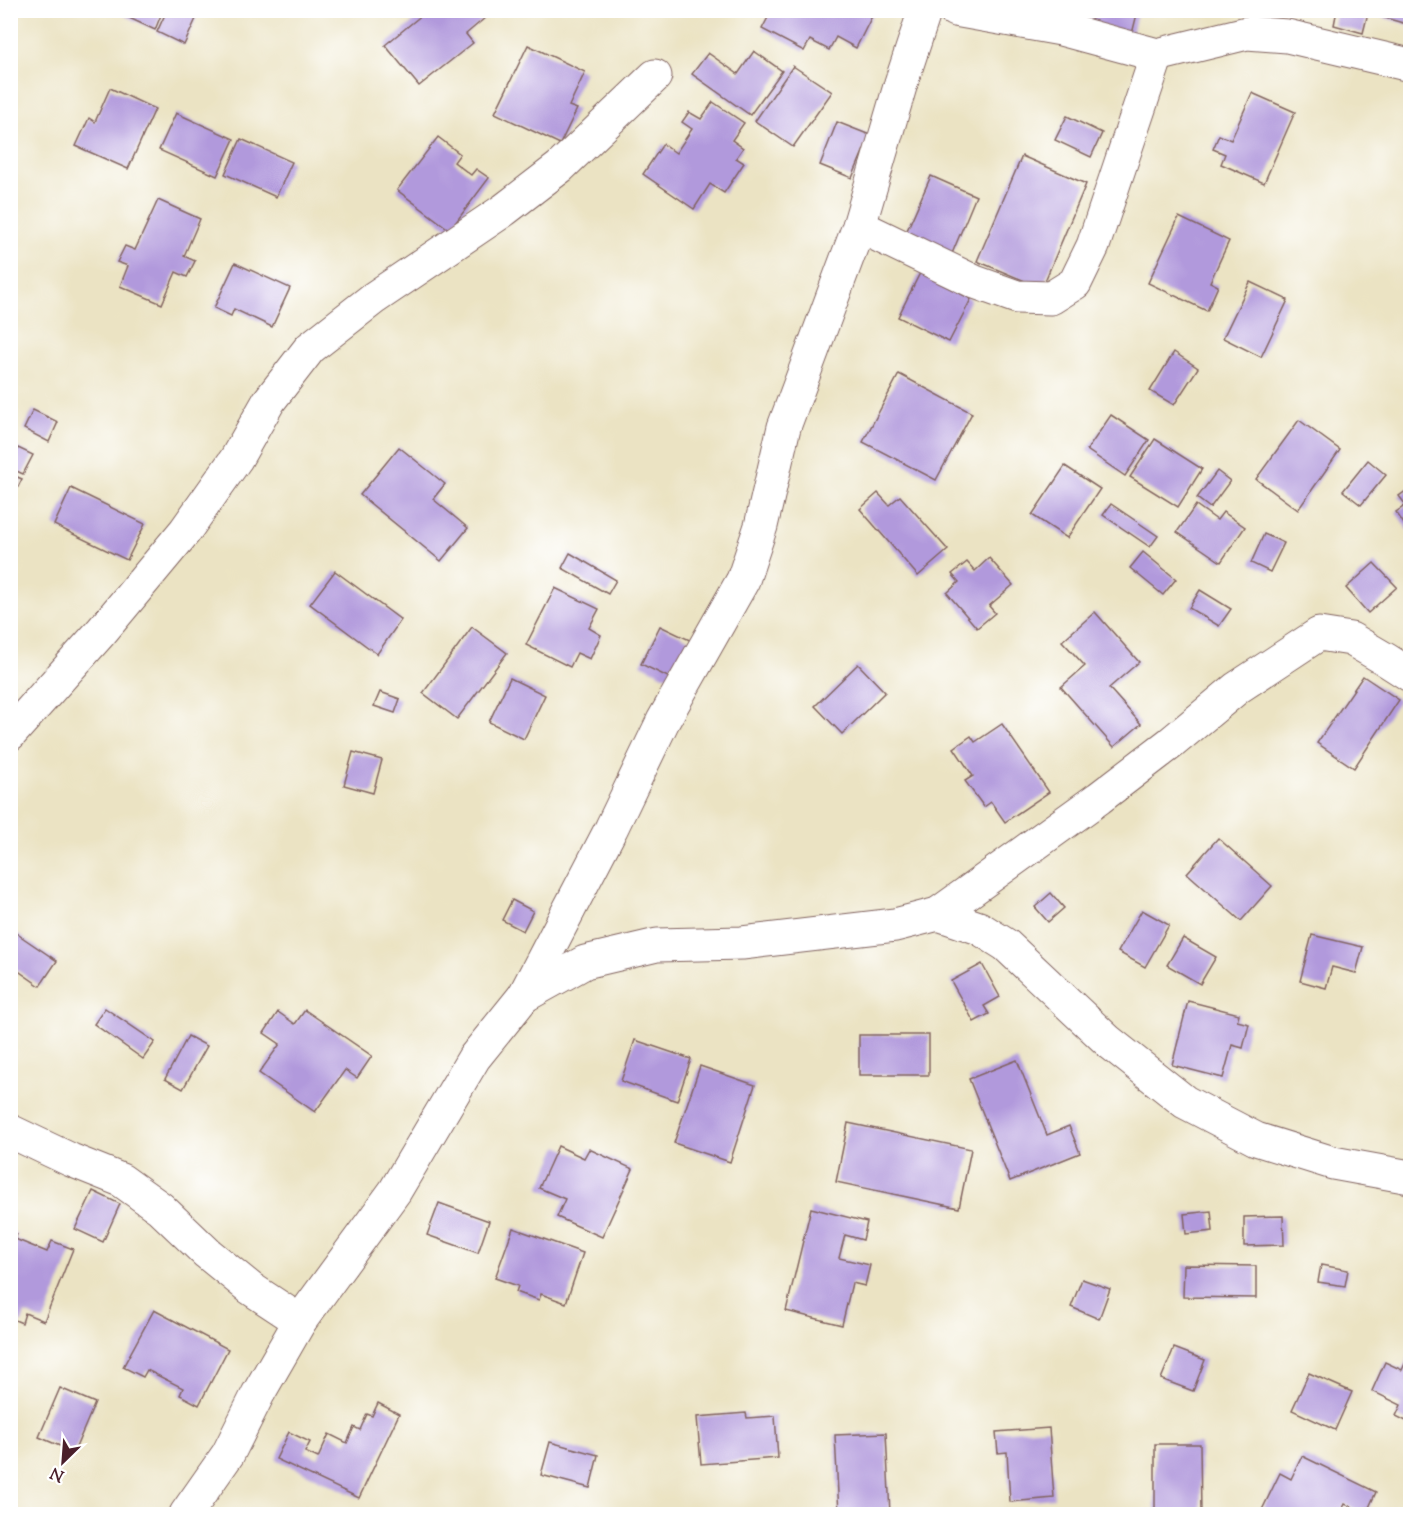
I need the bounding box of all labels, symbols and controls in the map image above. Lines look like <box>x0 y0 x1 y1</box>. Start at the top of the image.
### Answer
north arrow <box>33 1432 93 1492</box>
text: N <box>47 1460 68 1486</box>

